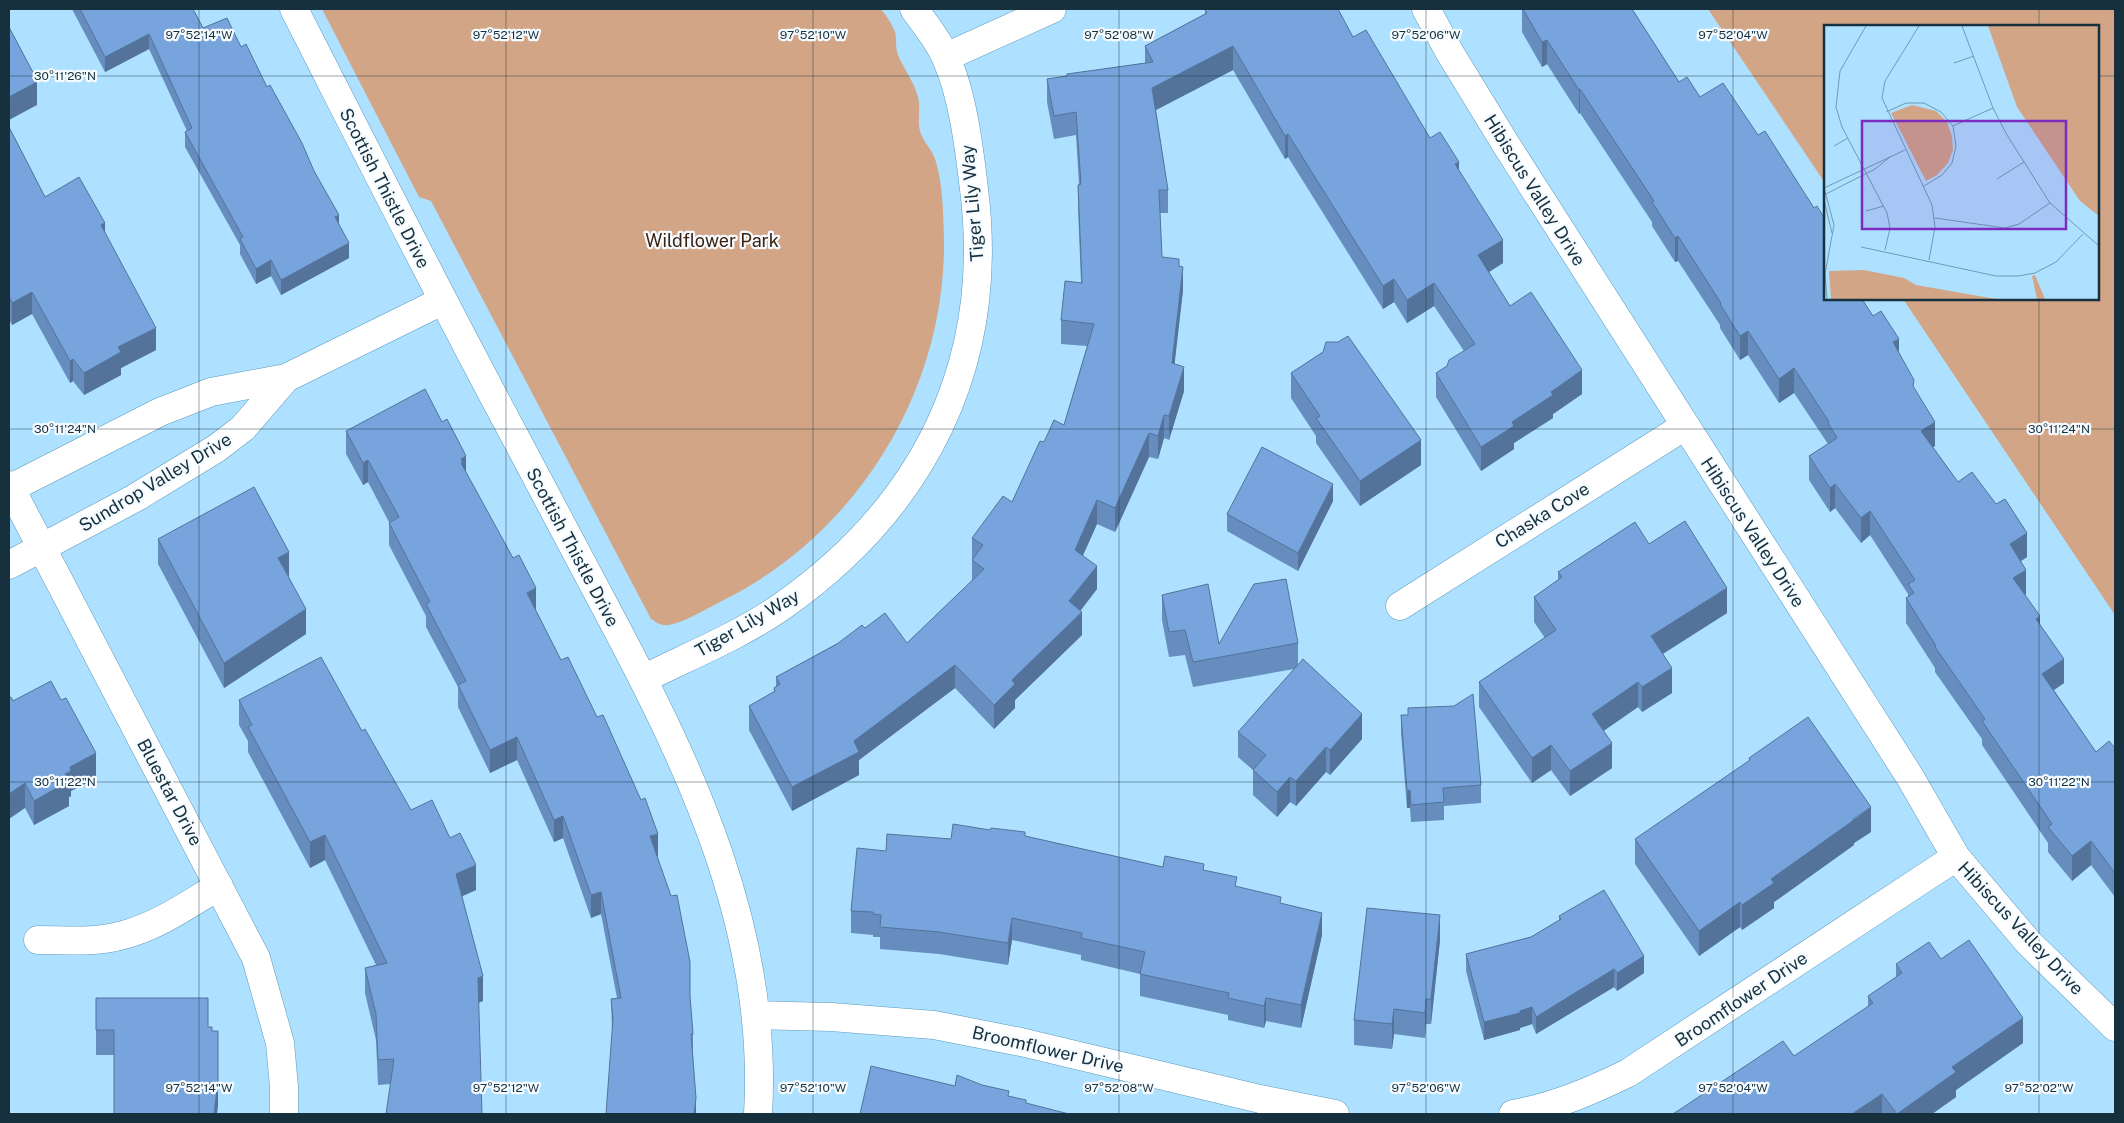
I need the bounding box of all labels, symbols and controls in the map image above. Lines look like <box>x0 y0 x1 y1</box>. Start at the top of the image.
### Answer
inset map <box>1824 25 2099 300</box>
text: 97°52'14"W <box>166 28 233 42</box>
text: 97°52'12"W <box>473 28 540 42</box>
text: 97°52'10"W <box>780 28 847 42</box>
text: 97°52'08"W <box>1084 28 1154 42</box>
text: 97°52'06"W <box>1391 28 1461 42</box>
text: 97°52'04"W <box>1698 28 1768 42</box>
text: 30°11'26"N <box>34 69 96 83</box>
street label: Scottish Thistle Drive <box>335 104 435 272</box>
street label: Hibiscus Valley Drive <box>1480 110 1590 270</box>
street label: Tiger Lily Way <box>956 144 988 262</box>
park label: Wildflower Park <box>645 230 779 251</box>
text: 30°11'24"N <box>34 422 96 436</box>
text: 30°11'24"N <box>2028 422 2090 436</box>
street label: Sundrop Valley Drive <box>75 428 235 536</box>
street label: Hibiscus Valley Drive <box>1697 453 1809 611</box>
street label: Scottish Thistle Drive <box>522 464 624 630</box>
street label: Chaska Cove <box>1491 478 1593 552</box>
street label: Tiger Lily Way <box>691 585 803 661</box>
street label: Bluestar Drive <box>133 735 207 849</box>
text: 30°11'22"N <box>34 775 96 789</box>
text: 30°11'22"N <box>2028 775 2090 789</box>
street label: Hibiscus Valley Drive <box>1954 857 2088 999</box>
street label: Broomflower Drive <box>1671 947 1811 1051</box>
street label: Broomflower Drive <box>970 1021 1126 1077</box>
text: 97°52'14"W <box>166 1081 233 1095</box>
text: 97°52'12"W <box>473 1081 540 1095</box>
text: 97°52'10"W <box>780 1081 847 1095</box>
text: 97°52'08"W <box>1084 1081 1154 1095</box>
text: 97°52'06"W <box>1391 1081 1461 1095</box>
text: 97°52'04"W <box>1698 1081 1768 1095</box>
text: 97°52'02"W <box>2005 1081 2074 1095</box>

